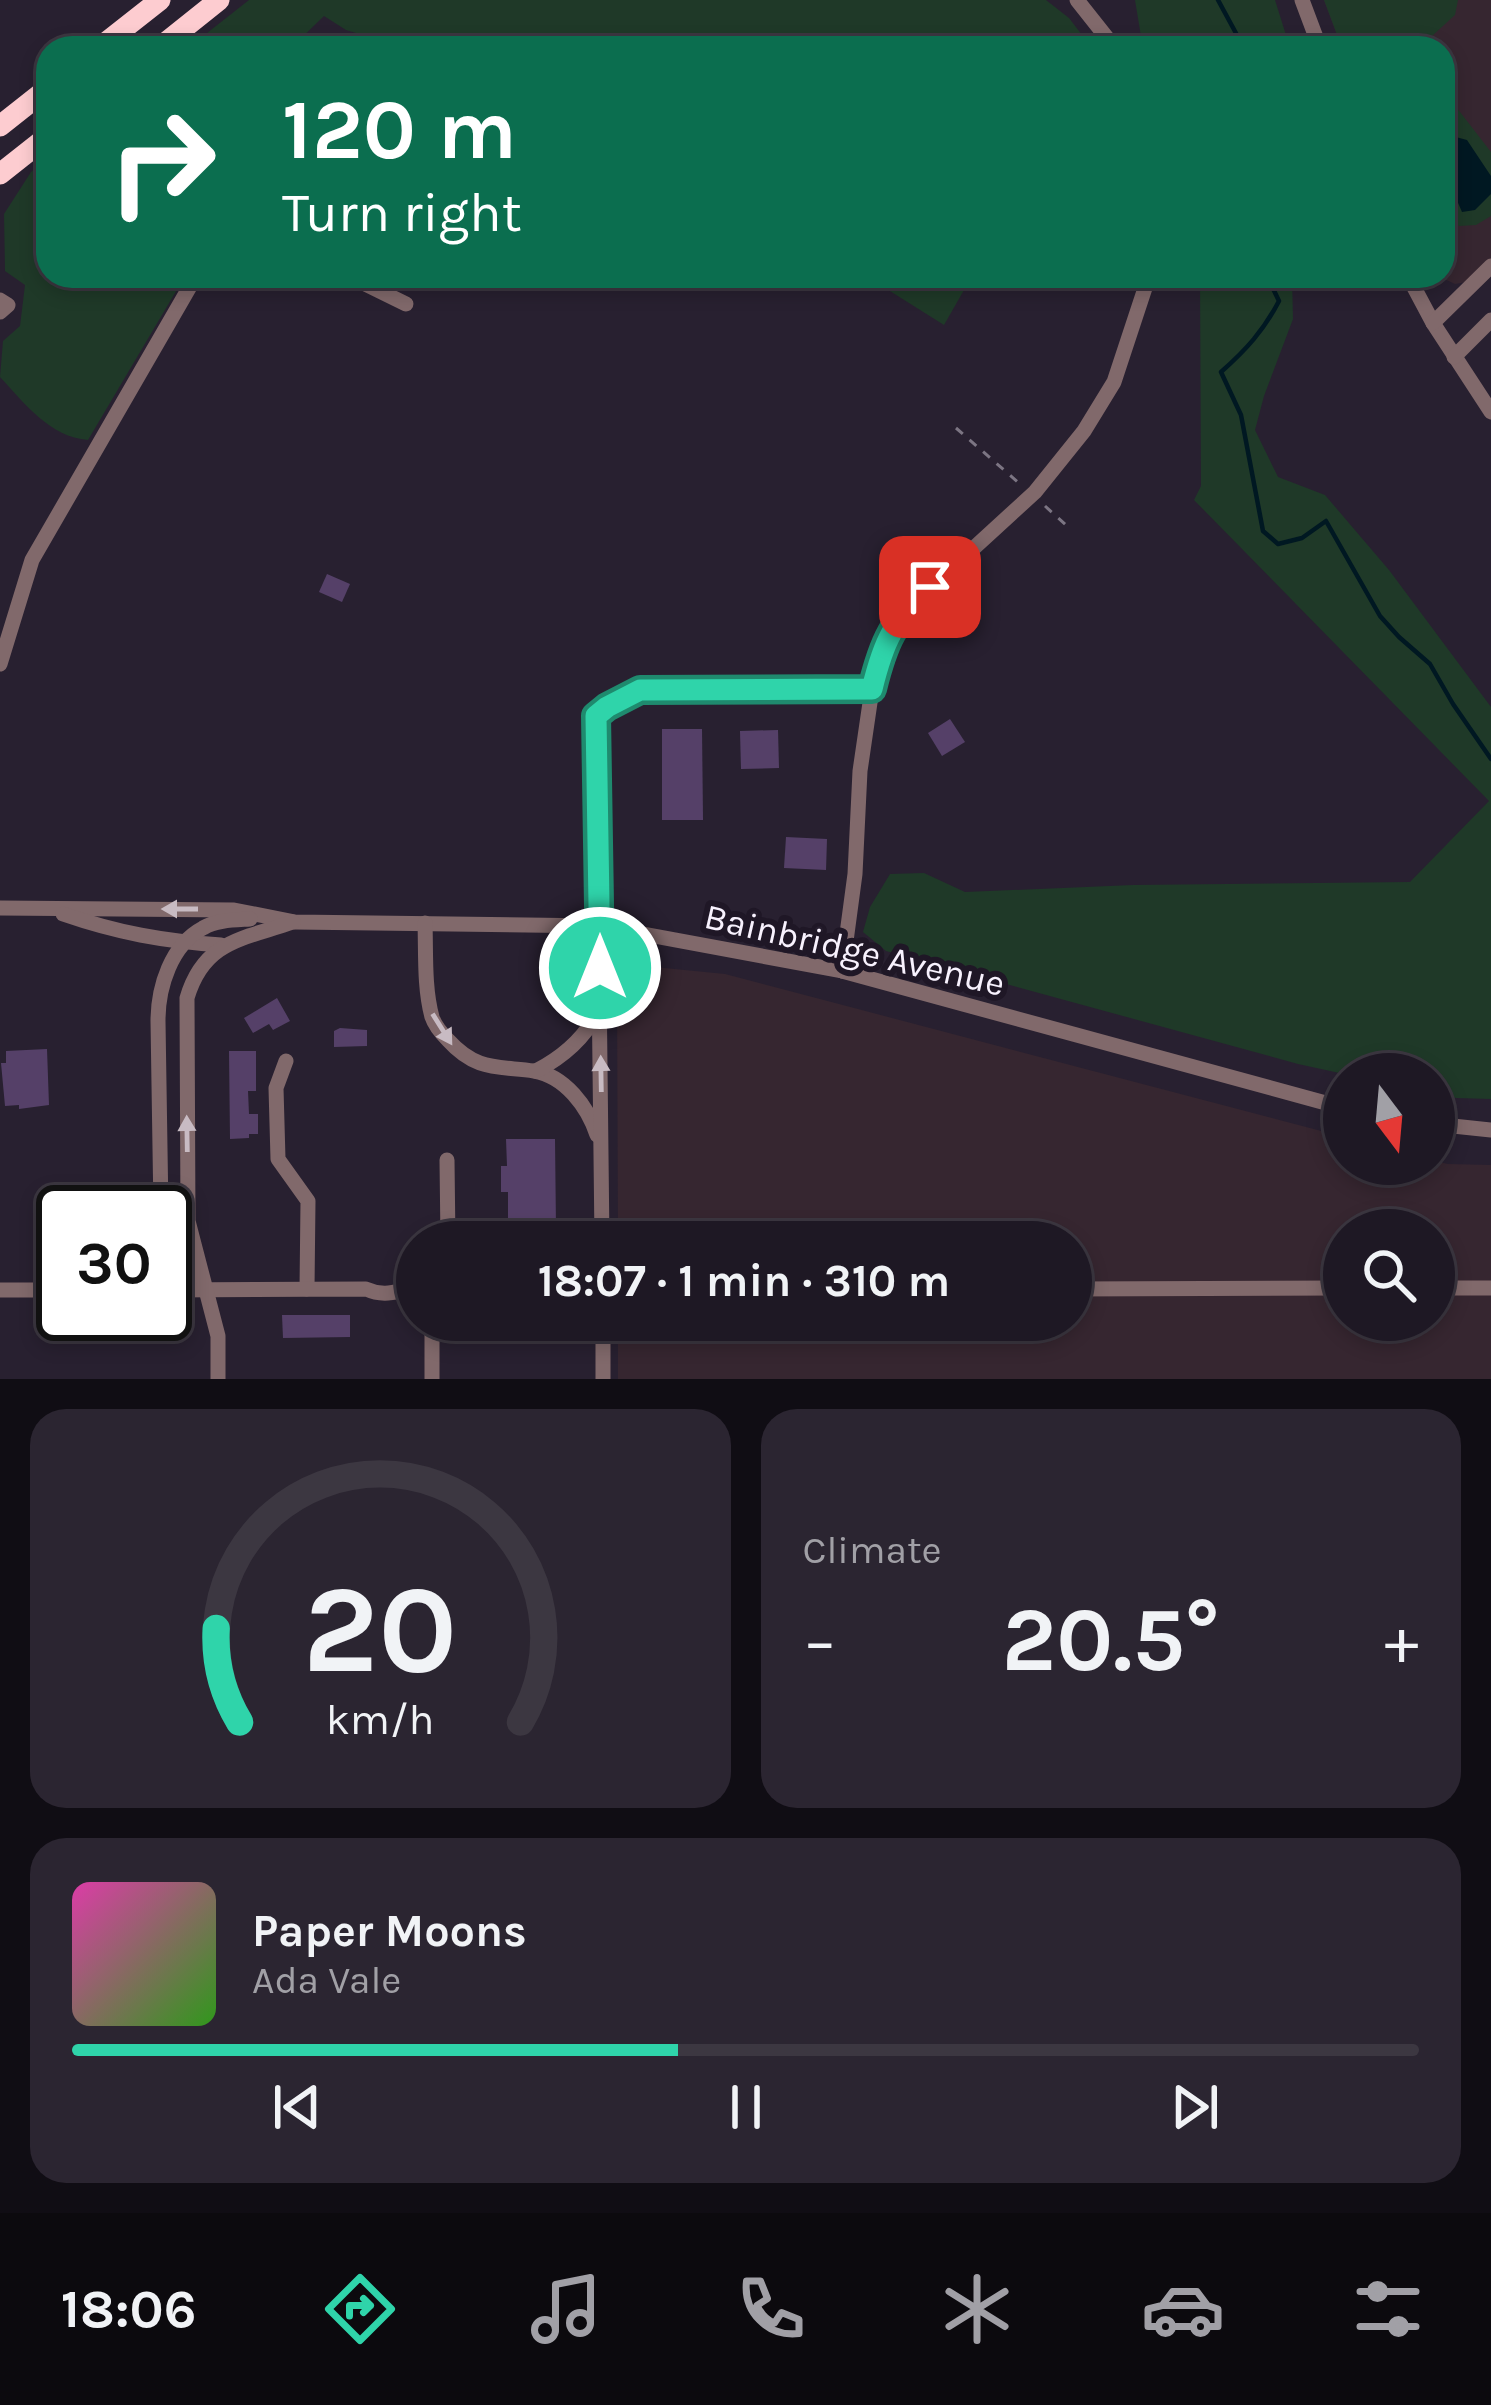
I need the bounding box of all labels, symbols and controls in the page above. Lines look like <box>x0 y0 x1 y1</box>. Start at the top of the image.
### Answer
text: 120 m <box>282 81 517 179</box>
icon: right <box>84 84 240 240</box>
text: Turn right <box>282 181 522 245</box>
pin <box>879 536 981 638</box>
icon: arrive <box>897 554 963 620</box>
street label: Bainbridge Avenue <box>701 895 1009 1005</box>
one-way arrow <box>160 899 198 919</box>
position arrow <box>537 905 663 1031</box>
one-way arrow <box>430 1012 452 1045</box>
north arrow <box>1323 1053 1455 1185</box>
map controls <box>1323 1053 1455 1341</box>
one-way arrow <box>591 1054 610 1092</box>
one-way arrow <box>177 1114 197 1152</box>
speed limit sign: 30 <box>36 1185 192 1341</box>
button: search <box>1323 1209 1455 1341</box>
text: 18:07 · 1 min · 310 m <box>538 1255 950 1307</box>
text: Climate <box>803 1527 942 1573</box>
text: 20 <box>303 1557 457 1702</box>
text: 20.5° <box>1002 1587 1220 1693</box>
text: − <box>803 1602 837 1680</box>
text: + <box>1384 1602 1419 1680</box>
text: km/h <box>326 1694 435 1744</box>
text: Paper Moons <box>252 1905 527 1957</box>
text: Ada Vale <box>252 1957 401 2003</box>
icon: previous <box>264 2074 330 2140</box>
icon: pause <box>713 2074 779 2140</box>
icon: next <box>1162 2074 1228 2140</box>
icon: directions <box>318 2267 402 2351</box>
icon: music <box>524 2267 608 2351</box>
icon: phone <box>729 2267 813 2351</box>
icon: climate <box>935 2267 1019 2351</box>
icon: car <box>1141 2267 1225 2351</box>
icon: filters <box>1346 2267 1430 2351</box>
text: 18:06 <box>61 2277 196 2341</box>

